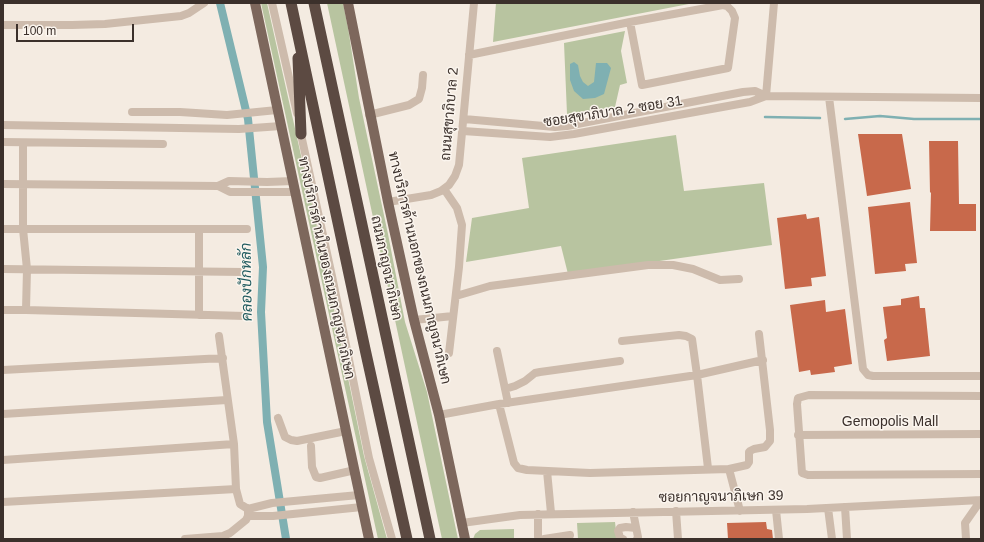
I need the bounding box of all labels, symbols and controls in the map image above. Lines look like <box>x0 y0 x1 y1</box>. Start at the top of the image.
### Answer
scale bar <box>18 16 136 42</box>
text: 100 m <box>23 24 56 38</box>
street label: ถนนสุขาภิบาล 2 <box>438 67 462 161</box>
street label: ซอยสุขาภิบาล 2 ซอย 31 <box>542 93 684 131</box>
street label: ทางบริการด้านนอกของถนนกาญจนาภิเษก <box>384 150 454 386</box>
street label: ทางบริการด้านในของถนนกาญจนาภิเษก <box>294 155 358 381</box>
street label: ถนนกาญจนาภิเษก <box>367 214 405 322</box>
water label: คลองปักหลัก <box>237 242 257 322</box>
street label: Gemopolis Mall <box>842 414 938 430</box>
street label: ซอยกาญจนาภิเษก 39 <box>658 488 784 506</box>

